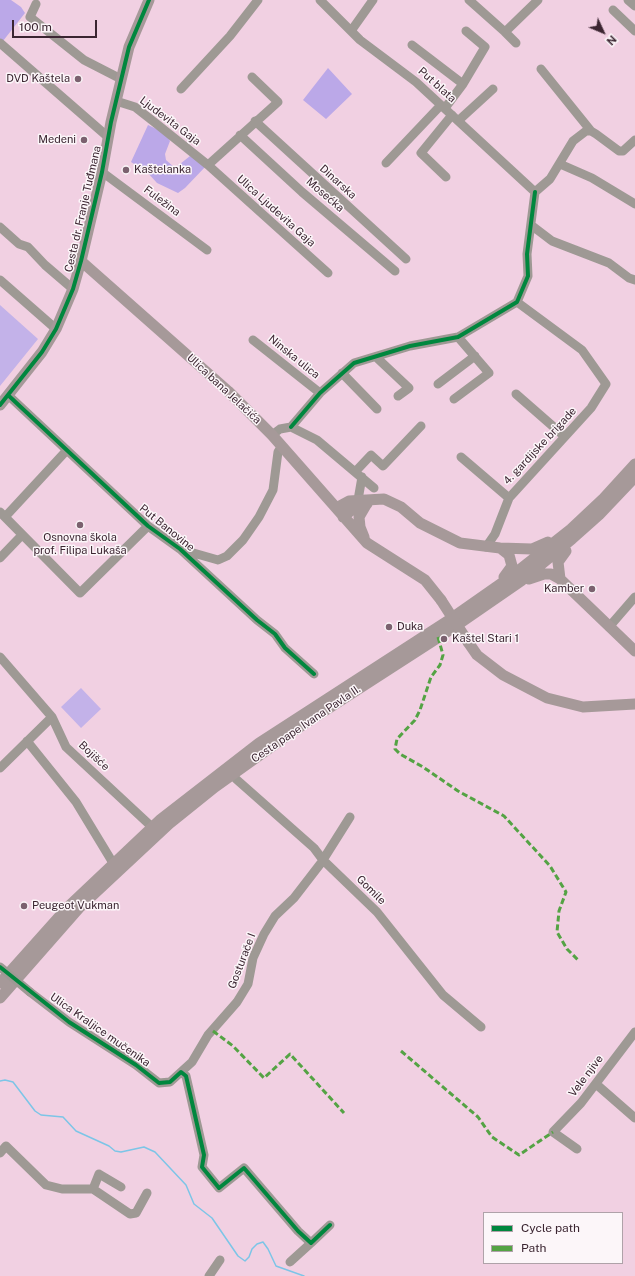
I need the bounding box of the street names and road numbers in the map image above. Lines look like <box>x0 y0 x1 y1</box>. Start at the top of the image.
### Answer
street label: Put blata <box>415 65 459 105</box>
street label: Ljudevita Gaja <box>137 94 203 148</box>
street label: Cesta dr. Franje Tuđmana <box>62 144 104 274</box>
street label: Dinarska <box>317 162 359 202</box>
street label: Ulica Ljudevita Gaja <box>234 172 318 250</box>
street label: Mosećka <box>303 175 347 215</box>
street label: Fuležina <box>141 183 183 219</box>
street label: Ninska ulica <box>266 332 322 382</box>
street label: Ulica bana Jelačića <box>184 351 264 427</box>
street label: 4. gardijske brigade <box>501 405 579 487</box>
street label: Put Banovine <box>137 502 197 554</box>
street label: Cesta pape Ivana Pavla II. <box>249 682 363 766</box>
street label: Bojišće <box>76 739 112 773</box>
street label: Gomile <box>354 873 388 907</box>
street label: Gosturače I <box>225 931 259 991</box>
street label: Ulica Kraljice mučenika <box>47 990 153 1070</box>
street label: Vele njive <box>566 1053 606 1099</box>

